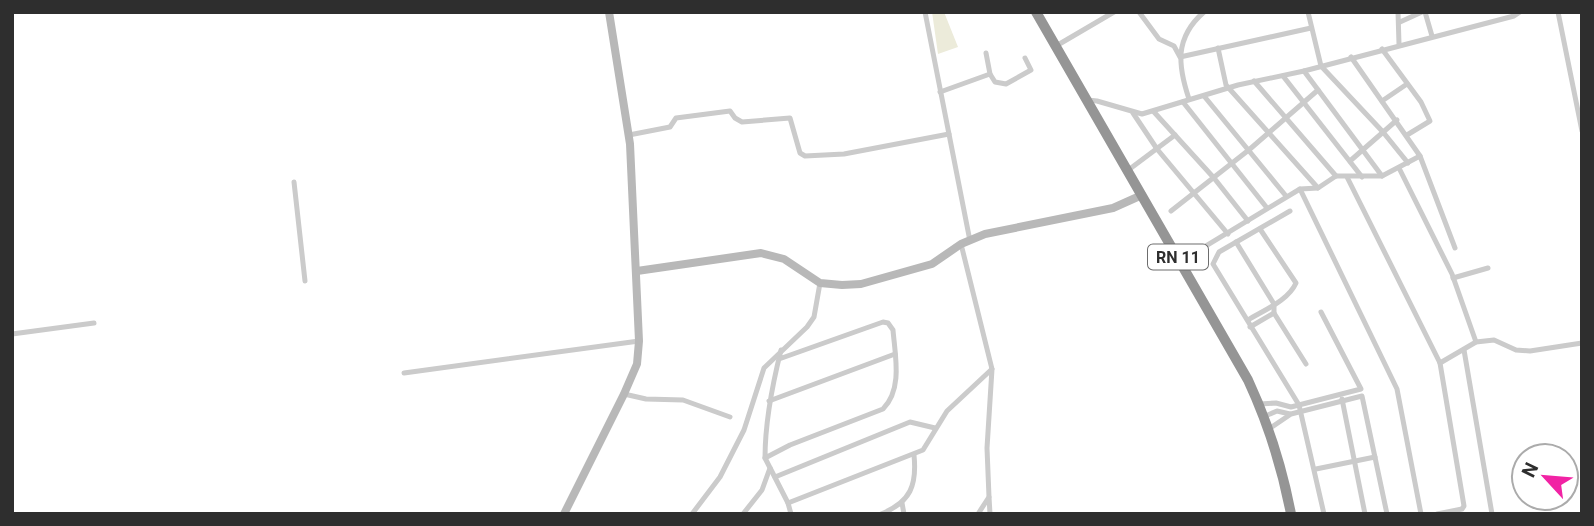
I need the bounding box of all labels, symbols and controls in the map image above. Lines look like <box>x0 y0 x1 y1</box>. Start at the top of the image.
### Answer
road number: RN 11 <box>1148 244 1208 270</box>
north arrow <box>1510 442 1580 512</box>
text: N <box>1517 459 1543 481</box>

